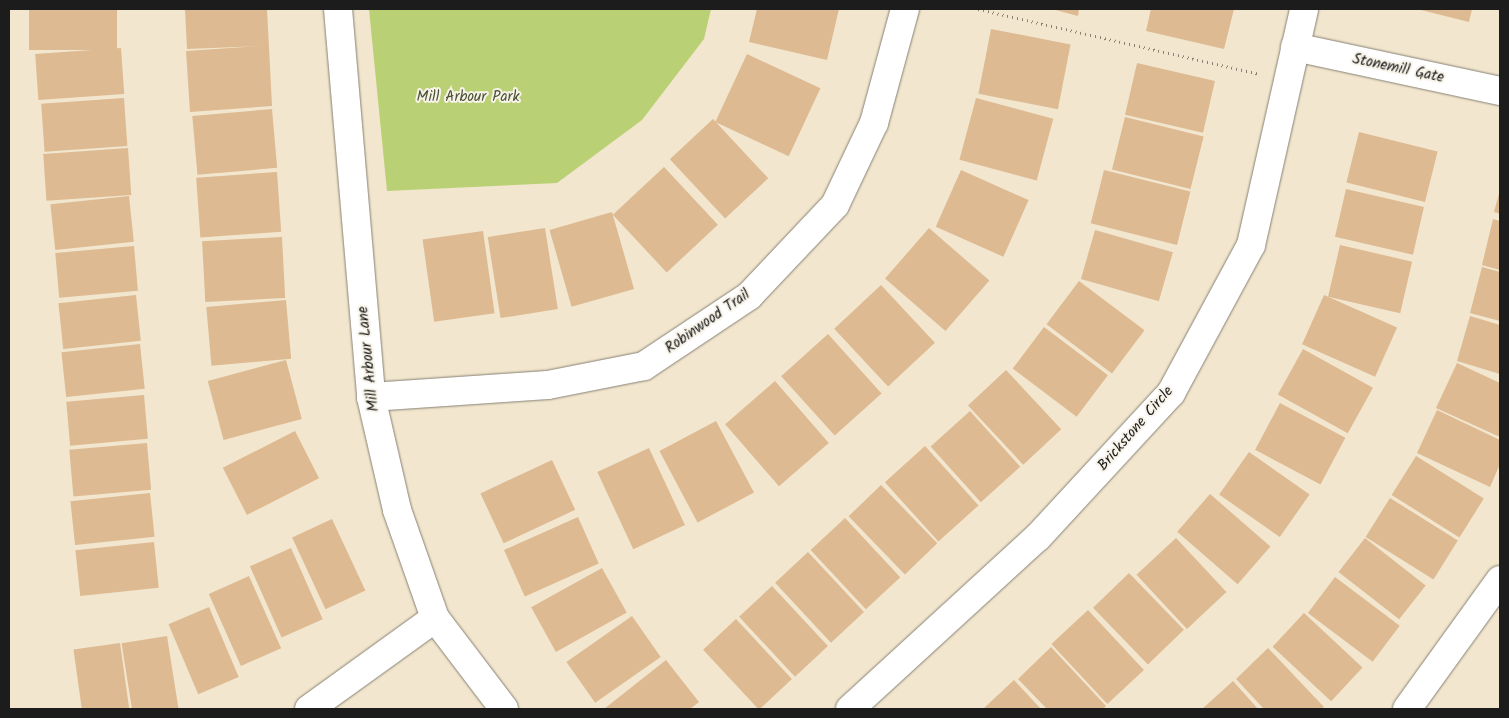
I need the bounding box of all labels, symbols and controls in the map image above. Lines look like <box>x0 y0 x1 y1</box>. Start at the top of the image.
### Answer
street label: Stonemill Gate <box>1351 51 1445 87</box>
park label: Mill Arbour Park <box>417 89 519 107</box>
street label: Robinwood Trail <box>662 286 754 358</box>
street label: Mill Arbour Lane <box>355 306 383 412</box>
street label: Brickstone Circle <box>1094 383 1178 475</box>

